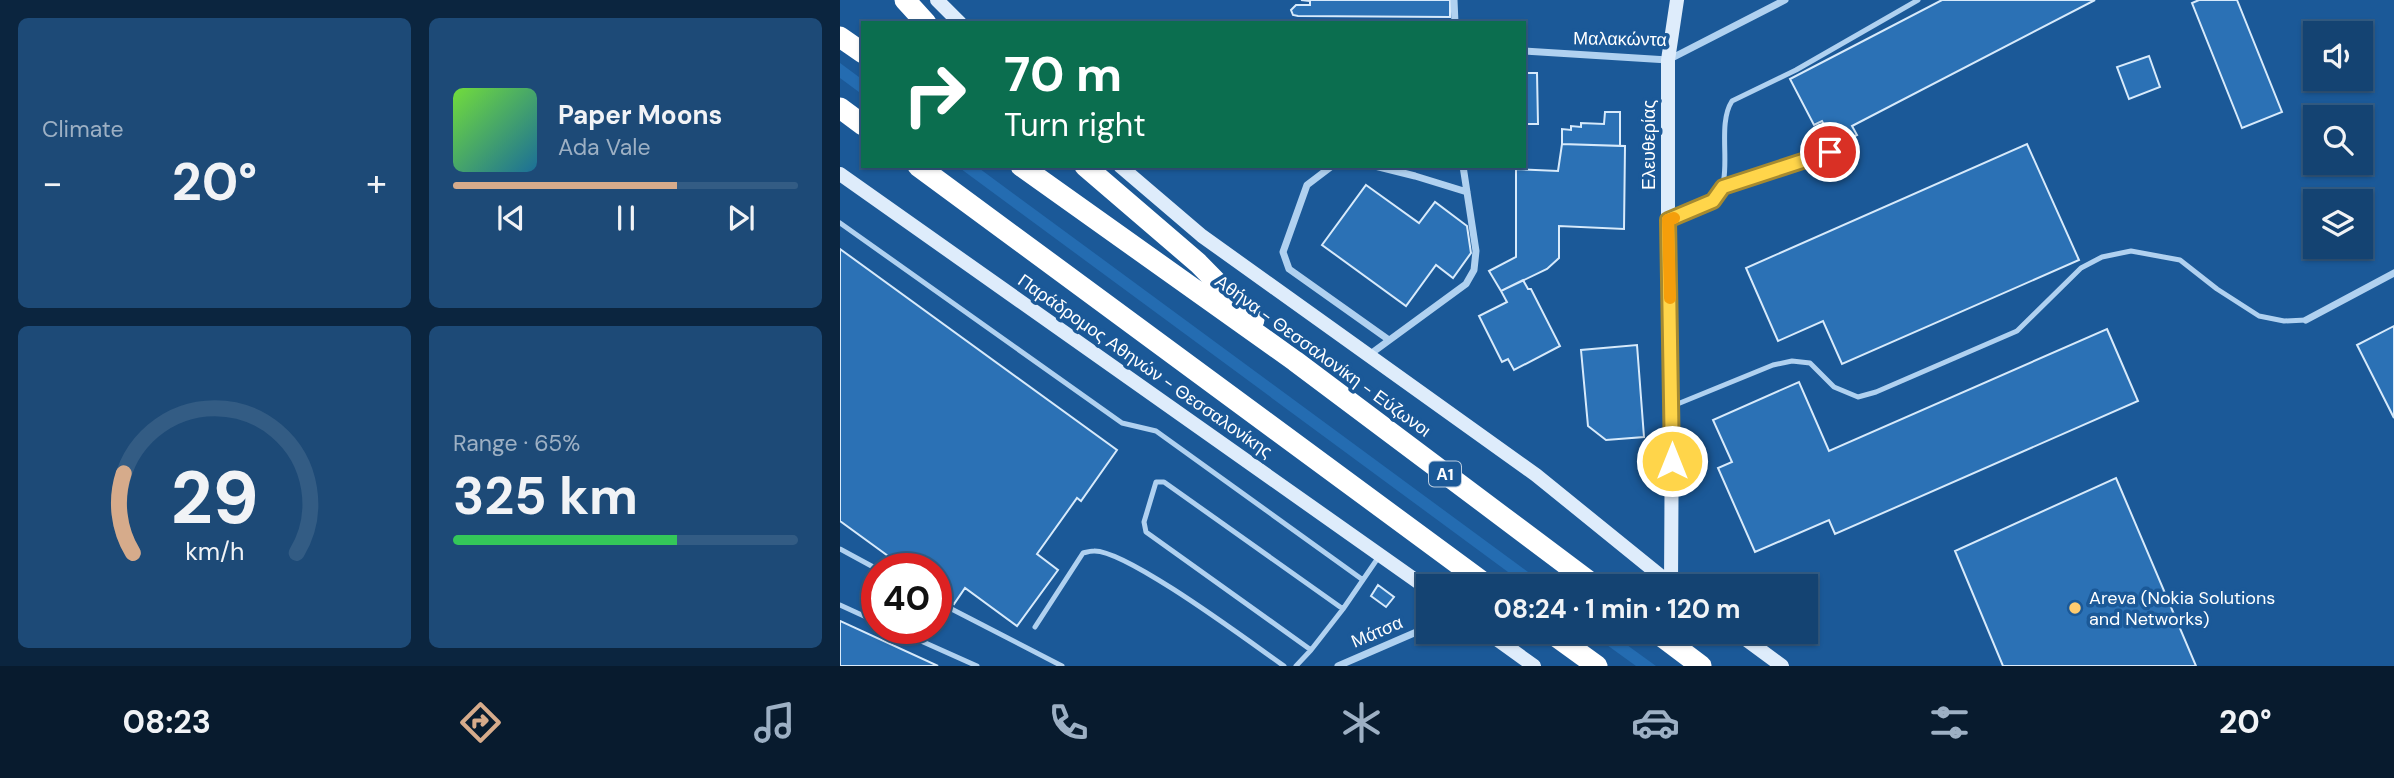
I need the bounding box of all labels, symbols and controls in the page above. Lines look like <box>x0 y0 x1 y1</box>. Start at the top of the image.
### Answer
map controls <box>2303 21 2373 259</box>
button: sound <box>2303 21 2373 91</box>
street label: Μαλακώντα <box>1573 26 1667 52</box>
text: 70 m <box>1004 42 1122 106</box>
icon: right <box>889 49 980 140</box>
text: Paper Moons <box>558 98 722 132</box>
street label: Ελευθερίας <box>1637 100 1661 190</box>
text: Turn right <box>1004 104 1146 146</box>
button: search <box>2303 105 2373 175</box>
text: Climate <box>42 114 124 144</box>
pin <box>1800 122 1860 182</box>
text: Ada Vale <box>558 132 651 162</box>
icon: arrive <box>1811 133 1849 171</box>
text: 20° <box>172 148 257 216</box>
text: − <box>42 158 63 208</box>
text: + <box>366 158 387 208</box>
button: layers <box>2303 189 2373 259</box>
icon: previous <box>492 199 530 237</box>
icon: pause <box>607 199 645 237</box>
icon: next <box>722 199 760 237</box>
street label: Παράδρομος Αθηνών - Θεσσαλονίκης <box>1013 269 1277 464</box>
street label: Αθήνα - Θεσσαλονίκη - Εύζωνοι <box>1210 270 1436 442</box>
position arrow <box>1635 424 1709 498</box>
text: Range · 65% <box>453 428 580 458</box>
text: 29 <box>171 451 258 546</box>
road number: Α1 <box>1429 461 1461 486</box>
text: 325 km <box>453 462 638 530</box>
text: km/h <box>185 535 244 568</box>
speed limit sign: 40 <box>861 553 952 644</box>
place label: Areva (Nokia Solutions and Networks) <box>2089 586 2275 631</box>
text: 08:24 · 1 min · 120 m <box>1493 592 1741 626</box>
marker: Areva (Nokia Solutions and Networks) <box>2067 600 2083 616</box>
street label: Μάτσα <box>1348 610 1406 654</box>
icon: directions <box>456 698 505 747</box>
icon: music <box>750 698 799 747</box>
icon: phone <box>1044 698 1093 747</box>
icon: climate <box>1337 698 1386 747</box>
icon: car <box>1631 698 1680 747</box>
icon: filters <box>1925 698 1974 747</box>
text: 08:23 <box>122 701 211 743</box>
text: 20° <box>2219 701 2272 743</box>

